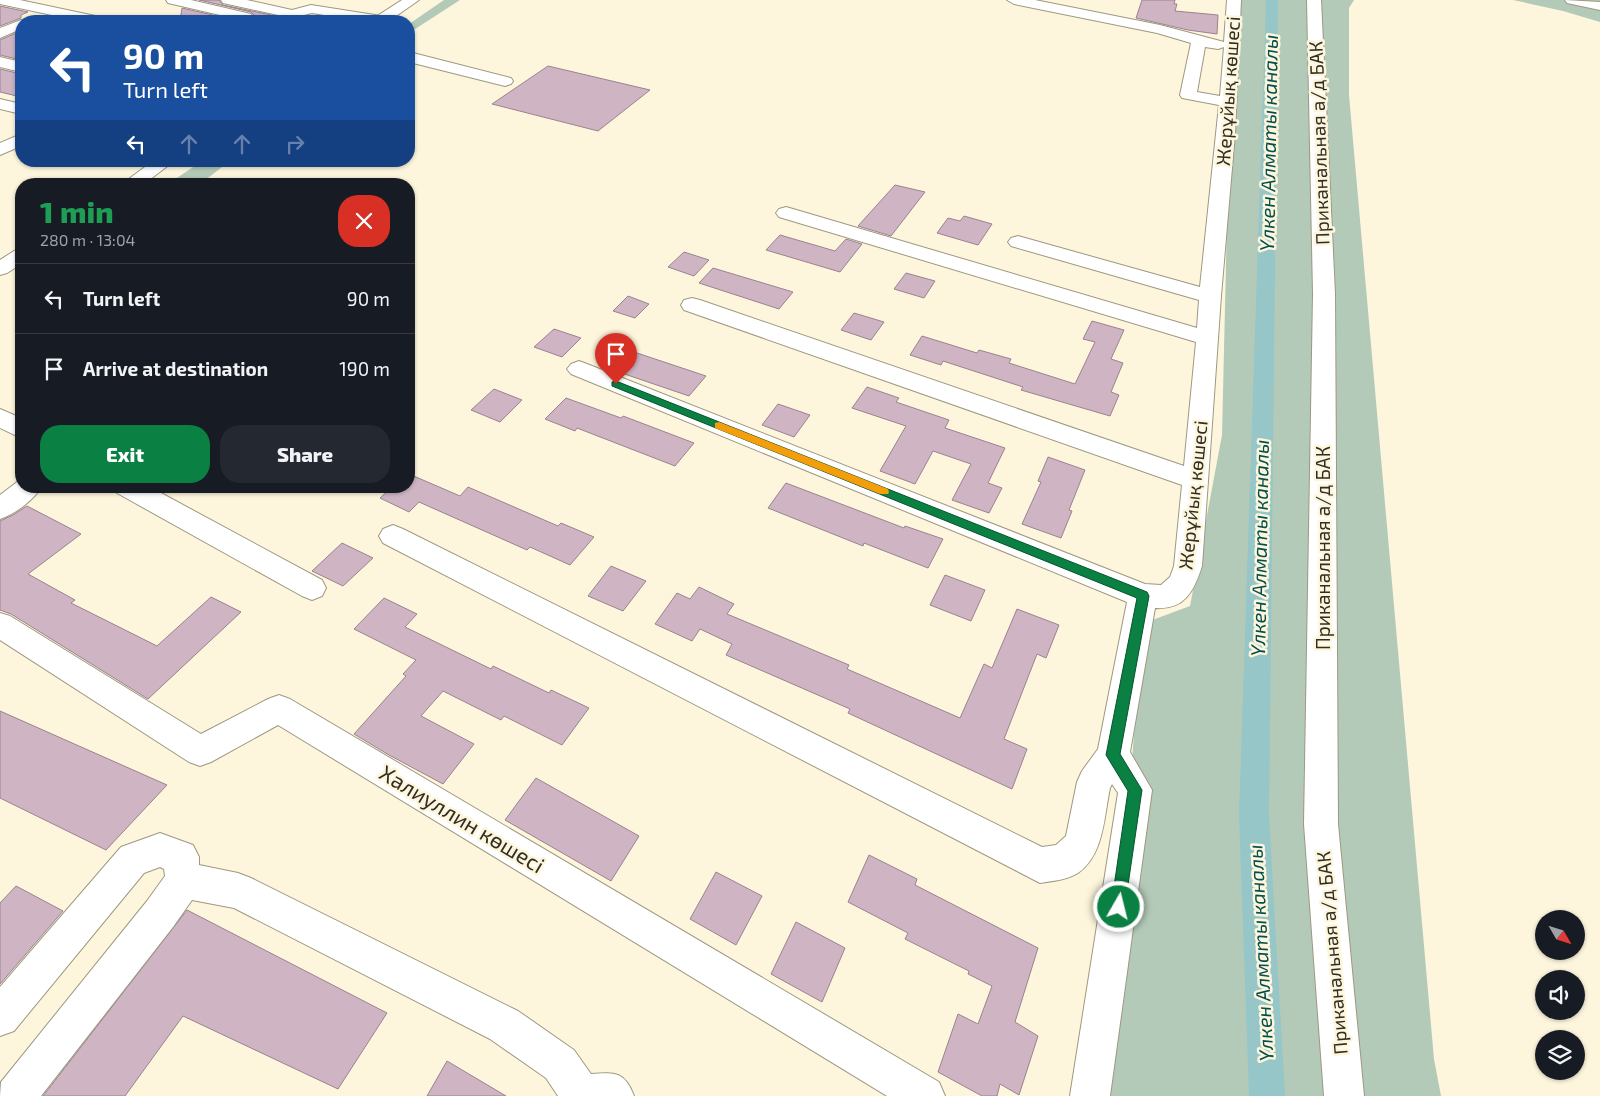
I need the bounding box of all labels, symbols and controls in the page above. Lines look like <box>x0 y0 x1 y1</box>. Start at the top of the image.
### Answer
street label: Жерұйық көшесі <box>1211 15 1244 166</box>
text: 90 m <box>123 34 204 76</box>
water label: Үлкен Алматы каналы <box>1254 34 1282 252</box>
icon: left <box>40 35 105 100</box>
street label: Приканальная а/д БАК <box>1303 41 1334 245</box>
text: Turn left <box>123 76 208 102</box>
icon: left <box>122 130 150 158</box>
icon: ahead <box>175 130 203 158</box>
icon: ahead <box>228 130 256 158</box>
icon: right <box>281 130 309 158</box>
text: 1 min <box>40 193 114 229</box>
button: close <box>338 195 390 247</box>
text: 280 m · 13:04 <box>40 230 135 249</box>
icon: left <box>40 285 68 313</box>
text: Turn left <box>83 287 160 310</box>
text: 90 m <box>347 287 390 310</box>
pin <box>595 333 637 384</box>
icon: arrive <box>602 340 630 368</box>
icon: arrive <box>40 355 68 383</box>
text: Arrive at destination <box>83 357 268 380</box>
text: 190 m <box>339 357 390 380</box>
street label: Жерұйық көшесі <box>1173 419 1212 571</box>
button: Exit <box>40 425 210 483</box>
button: Share <box>220 425 390 483</box>
water label: Үлкен Алматы каналы <box>1245 439 1273 657</box>
street label: Приканальная а/д БАК <box>1311 446 1334 650</box>
street label: Халиуллин көшесі <box>375 759 550 878</box>
water label: Үлкен Алматы каналы <box>1242 844 1278 1062</box>
street label: Приканальная а/д БАК <box>1311 850 1352 1056</box>
position arrow <box>1092 880 1144 932</box>
north arrow <box>1535 910 1585 960</box>
map controls <box>1535 910 1585 1080</box>
button: sound <box>1535 970 1585 1020</box>
button: layers <box>1535 1030 1585 1080</box>

